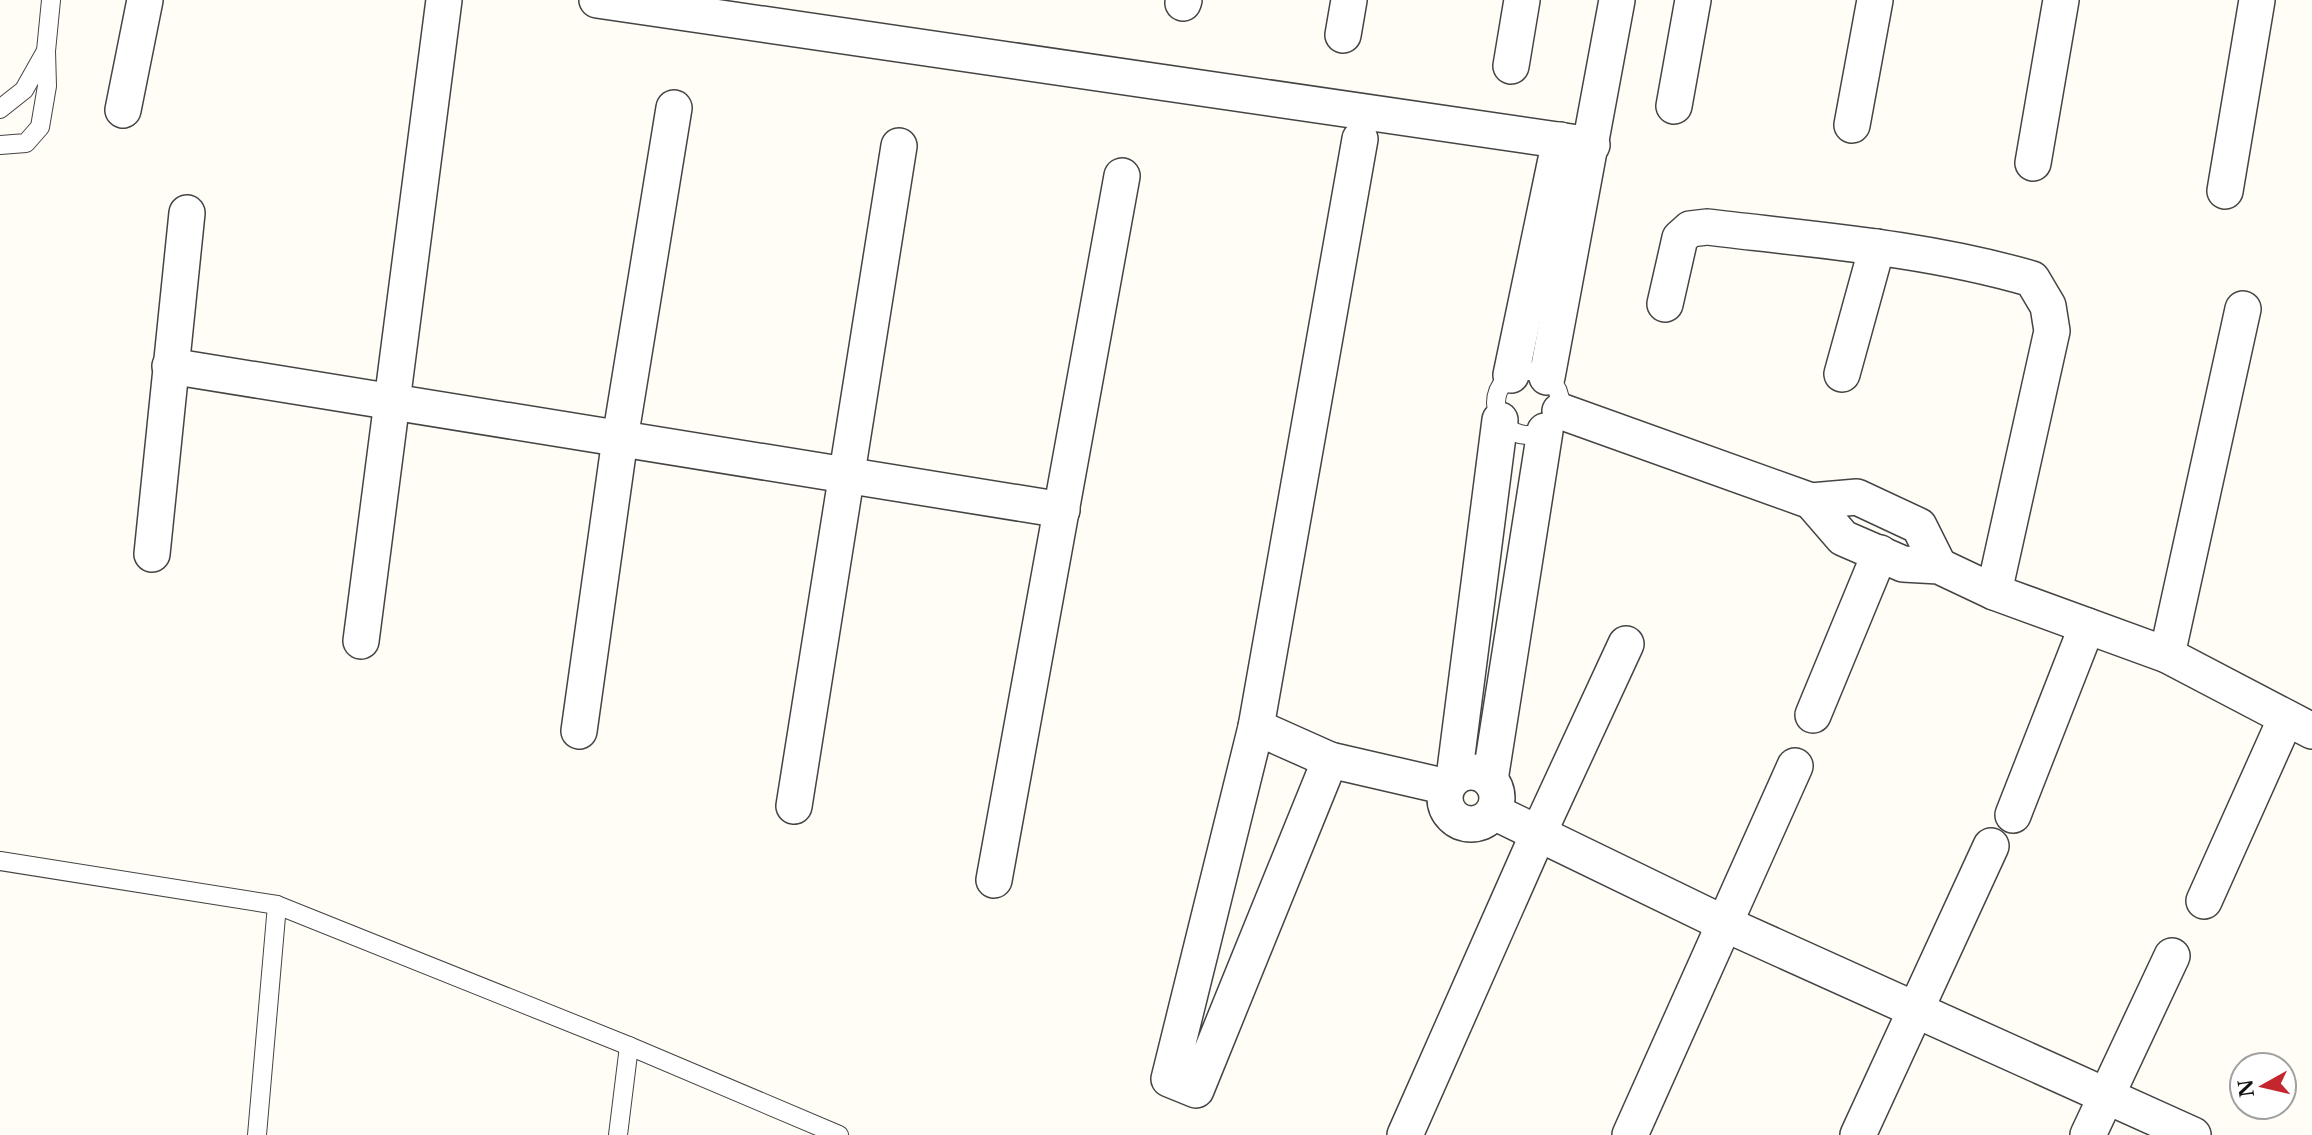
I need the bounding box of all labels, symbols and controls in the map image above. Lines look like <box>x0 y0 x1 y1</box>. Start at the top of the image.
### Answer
north arrow <box>2228 1051 2298 1121</box>
text: N <box>2234 1078 2259 1099</box>

